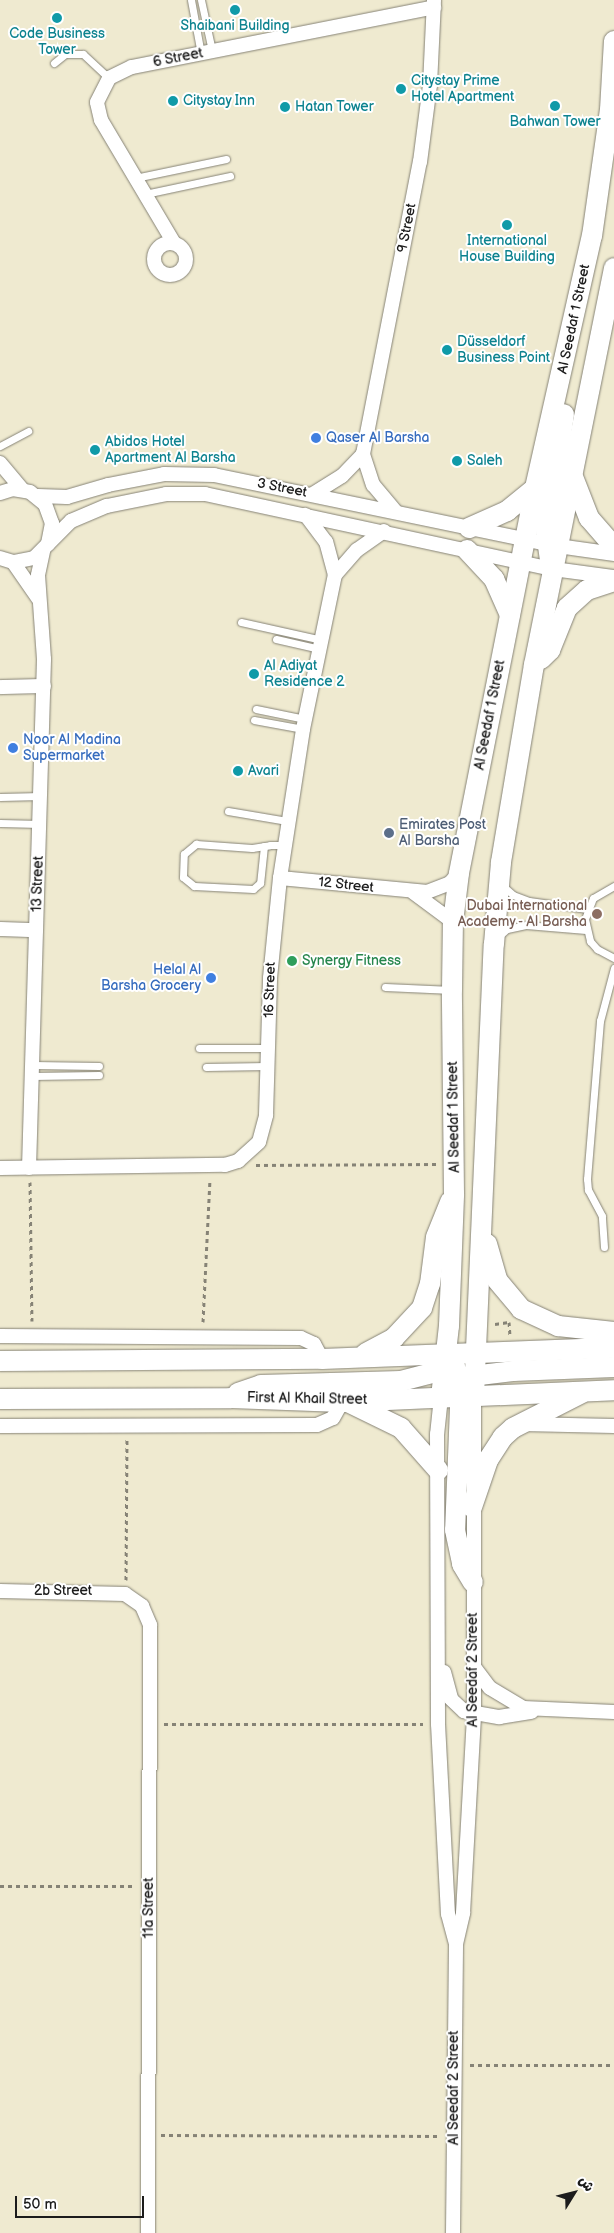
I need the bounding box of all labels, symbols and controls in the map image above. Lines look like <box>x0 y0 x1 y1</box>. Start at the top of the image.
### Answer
marker: Shaibani Building <box>229 4 241 16</box>
marker: Code Business Tower <box>51 12 63 24</box>
place label: Shaibani Building <box>180 18 290 34</box>
place label: Code Business Tower <box>9 26 105 58</box>
street label: 6 Street <box>151 45 205 71</box>
place label: Citystay Prime Hotel Apartment <box>411 73 514 105</box>
marker: Citystay Prime Hotel Apartment <box>395 83 407 95</box>
place label: Citystay Inn <box>183 93 256 109</box>
marker: Citystay Inn <box>167 95 179 107</box>
place label: Hatan Tower <box>295 99 374 115</box>
marker: Bahwan Tower <box>549 100 561 112</box>
marker: Hatan Tower <box>279 101 291 113</box>
place label: Bahwan Tower <box>509 114 601 130</box>
street label: 9 Street <box>394 202 420 254</box>
marker: International House Building <box>501 219 513 231</box>
place label: International House Building <box>459 233 555 266</box>
street label: Al Seedaf 1 Street <box>554 262 594 376</box>
place label: Düsseldorf Business Point <box>457 334 550 367</box>
marker: Düsseldorf Business Point <box>441 344 453 356</box>
place label: Qaser Al Barsha <box>326 430 430 446</box>
marker: Qaser Al Barsha <box>310 432 322 444</box>
place label: Abidos Hotel Apartment Al Barsha <box>105 434 236 467</box>
marker: Abidos Hotel Apartment Al Barsha <box>89 444 101 456</box>
place label: Saleh <box>467 453 502 469</box>
marker: Saleh <box>451 455 463 467</box>
street label: 3 Street <box>255 475 309 501</box>
place label: Al Adiyat Residence 2 <box>264 658 344 690</box>
street label: Al Seedaf 1 Street <box>471 658 509 772</box>
marker: Al Adiyat Residence 2 <box>248 668 260 680</box>
place label: Noor Al Madina Supermarket <box>23 732 121 764</box>
marker: Noor Al Madina Supermarket <box>7 742 19 754</box>
place label: Avari <box>248 763 279 779</box>
marker: Avari <box>232 765 244 777</box>
place label: Emirates Post Al Barsha <box>399 817 486 850</box>
marker: Emirates Post Al Barsha <box>383 827 395 839</box>
street label: 13 Street <box>29 856 47 912</box>
street label: 12 Street <box>317 874 375 896</box>
place label: Dubai International Academy - Al Barsha <box>456 898 587 930</box>
marker: Dubai International Academy - Al Barsha <box>591 908 603 920</box>
place label: Synergy Fitness <box>302 953 402 969</box>
marker: Synergy Fitness <box>286 955 298 967</box>
place label: Helal Al Barsha Grocery <box>101 962 201 994</box>
street label: 16 Street <box>261 962 279 1018</box>
marker: Helal Al Barsha Grocery <box>205 972 217 984</box>
street label: Al Seedaf 1 Street <box>445 1061 463 1173</box>
street label: First Al Khail Street <box>247 1390 367 1408</box>
street label: 2b Street <box>34 1583 92 1599</box>
street label: Al Seedaf 2 Street <box>465 1612 481 1728</box>
street label: 11a Street <box>141 1878 157 1938</box>
street label: Al Seedaf 2 Street <box>446 2030 462 2146</box>
north arrow <box>549 2168 599 2218</box>
text: ش <box>575 2173 598 2195</box>
scale bar <box>18 2186 146 2218</box>
text: 50 m <box>23 2195 57 2214</box>

